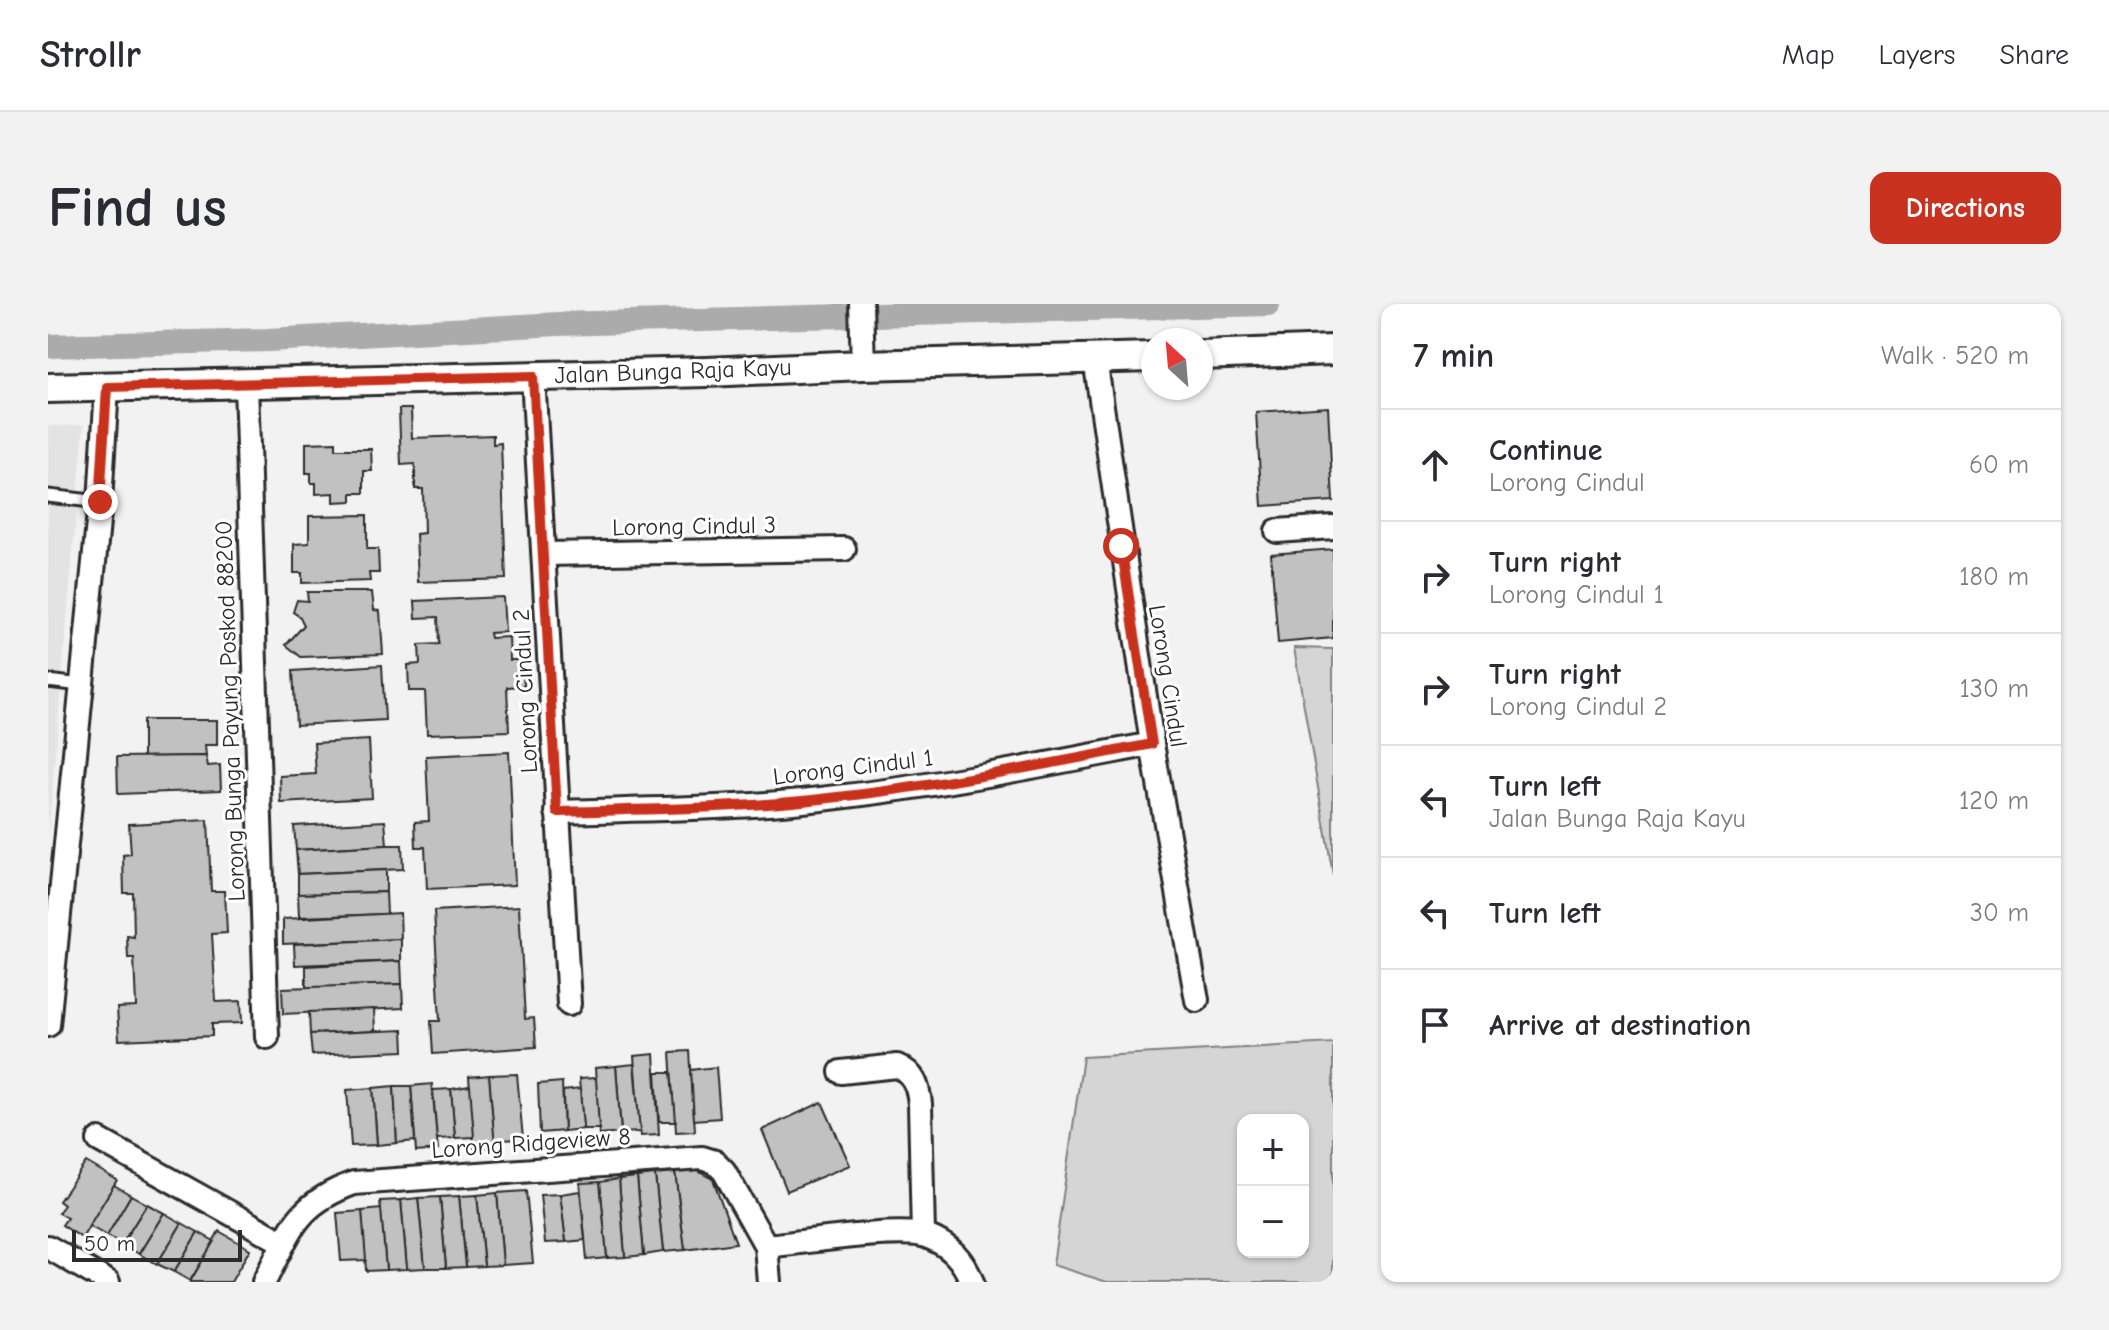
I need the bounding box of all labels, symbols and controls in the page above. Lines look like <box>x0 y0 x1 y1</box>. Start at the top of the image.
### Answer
text: Strollr <box>40 33 141 77</box>
text: Map <box>1782 39 1835 71</box>
text: Layers <box>1879 39 1955 71</box>
text: Share <box>1999 39 2069 71</box>
button: Directions <box>1870 172 2061 244</box>
text: Find us <box>48 176 227 240</box>
north arrow <box>1141 328 1213 400</box>
text: 7 min <box>1413 336 1494 376</box>
text: Walk · 520 m <box>1881 341 2029 371</box>
street label: Jalan Bunga Raja Kayu <box>554 353 792 389</box>
text: Continue <box>1489 433 1603 468</box>
icon: ahead <box>1413 443 1457 487</box>
text: 60 m <box>1969 450 2029 480</box>
text: Lorong Cindul <box>1489 468 1645 498</box>
route end <box>82 484 118 520</box>
street label: Lorong Cindul 3 <box>612 511 776 541</box>
street label: Lorong Bunga Payung Poskod 88200 <box>209 520 251 902</box>
route start <box>1103 528 1139 564</box>
text: Turn right <box>1489 545 1621 580</box>
icon: right <box>1413 555 1457 599</box>
text: 180 m <box>1959 562 2029 592</box>
text: Lorong Cindul 1 <box>1489 580 1664 610</box>
street label: Lorong Cindul <box>1143 603 1193 749</box>
street label: Lorong Cindul 2 <box>507 608 543 774</box>
text: Turn right <box>1489 657 1621 692</box>
icon: right <box>1413 667 1457 711</box>
text: 130 m <box>1960 674 2029 704</box>
text: Lorong Cindul 2 <box>1489 692 1667 722</box>
street label: Lorong Cindul 1 <box>771 743 935 791</box>
text: Turn left <box>1489 769 1601 804</box>
icon: left <box>1413 779 1457 823</box>
text: 120 m <box>1959 786 2029 816</box>
text: Jalan Bunga Raja Kayu <box>1489 804 1746 834</box>
icon: left <box>1413 891 1457 935</box>
text: Turn left <box>1489 896 1601 931</box>
text: 30 m <box>1970 898 2029 928</box>
icon: arrive <box>1413 1003 1457 1047</box>
text: Arrive at destination <box>1489 1008 1751 1043</box>
map controls <box>1237 1114 1309 1258</box>
button: + <box>1237 1114 1309 1186</box>
street label: Lorong Ridgeview 8 <box>430 1122 632 1164</box>
button: − <box>1237 1186 1309 1258</box>
scale bar <box>72 1226 242 1262</box>
text: 50 m <box>84 1231 135 1257</box>

